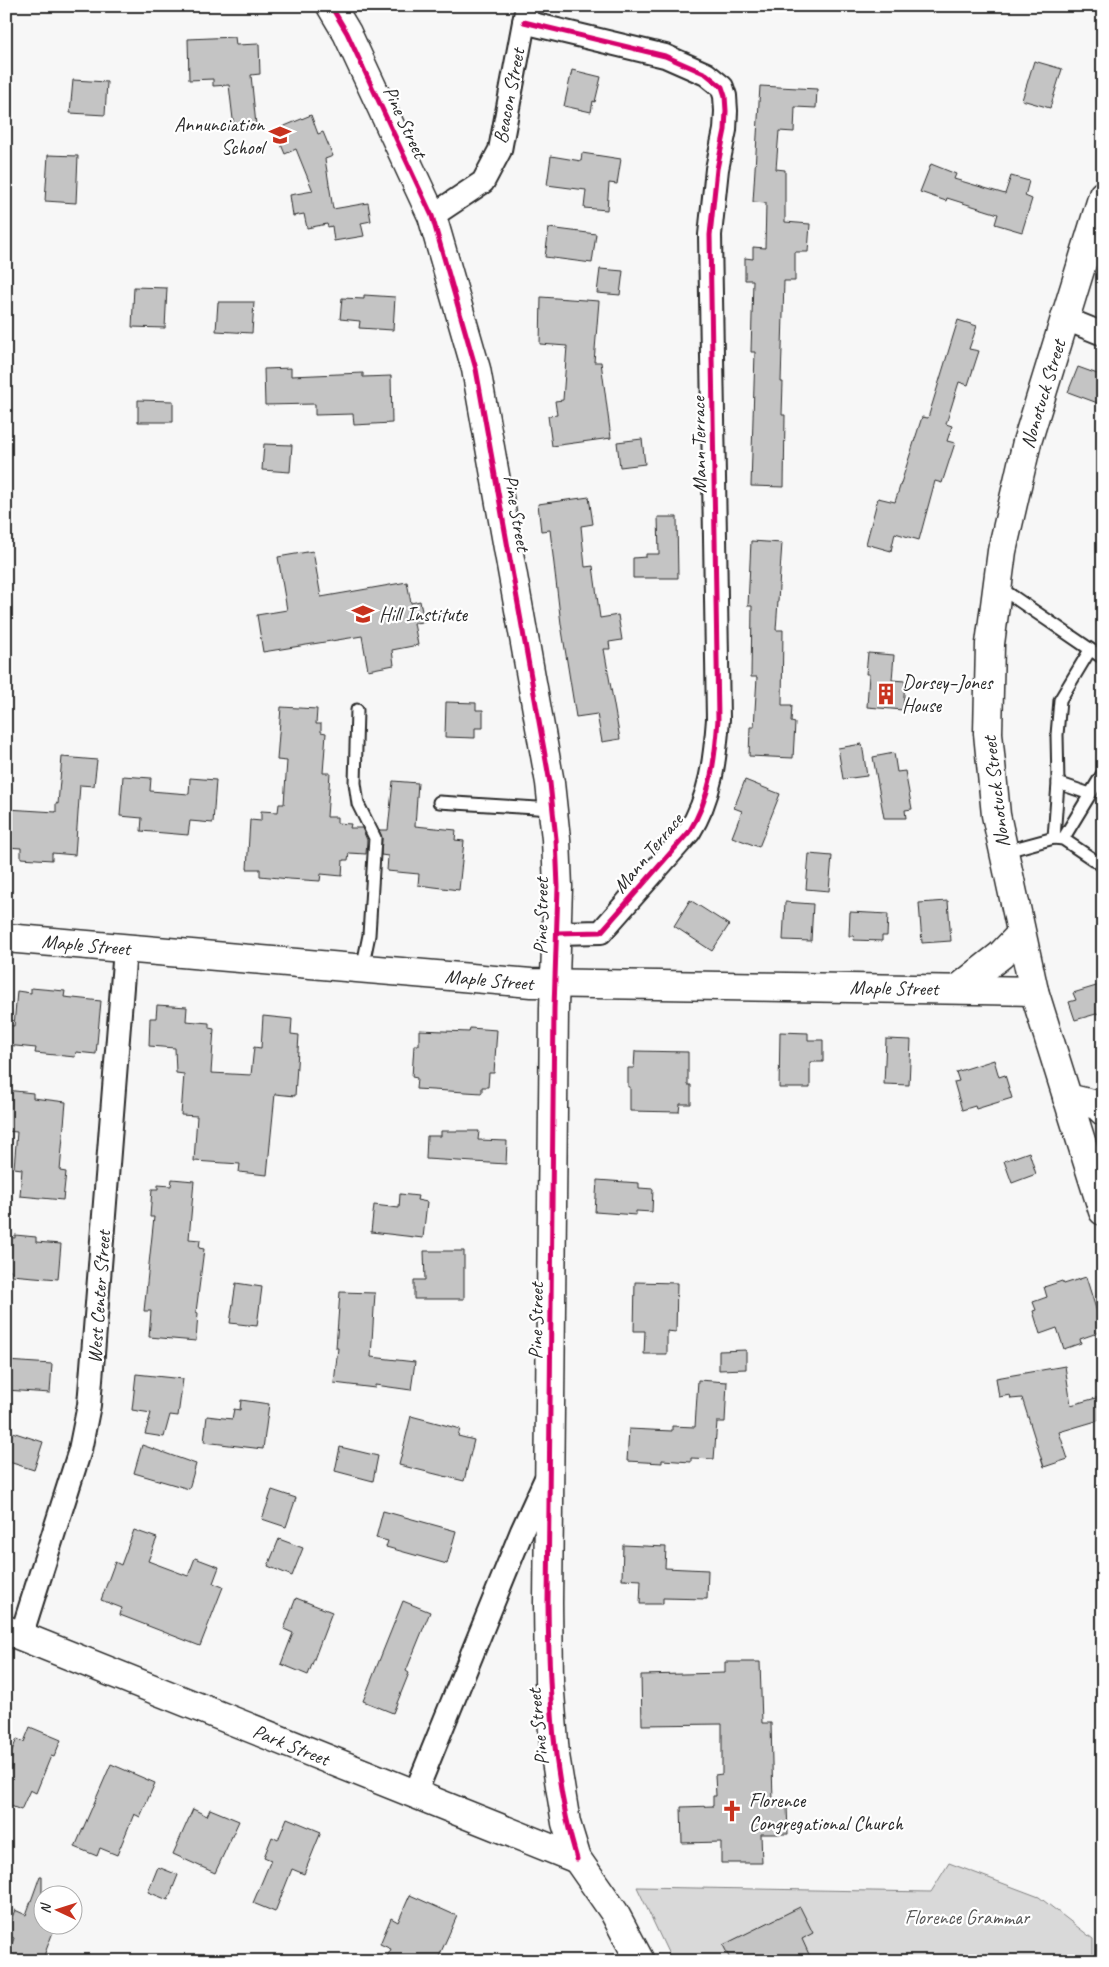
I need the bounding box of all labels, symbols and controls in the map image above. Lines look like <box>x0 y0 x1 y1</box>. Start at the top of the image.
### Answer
street label: Beacon Street <box>488 44 531 146</box>
street label: Pine Street <box>377 82 434 164</box>
place label: Annunciation School <box>174 112 268 160</box>
school or university icon: Annunciation School <box>267 122 293 148</box>
street label: Nonotuck Street <box>1015 335 1072 451</box>
street label: Mann Terrace <box>686 395 712 493</box>
street label: Pine Street <box>498 473 536 555</box>
school or university icon: Hill Institute <box>350 601 376 627</box>
place label: Hill Institute <box>379 602 469 627</box>
place label: Dorsey–Jones House <box>902 670 995 718</box>
building icon: Dorsey–Jones House <box>873 681 899 707</box>
street label: Nonotuck Street <box>976 733 1015 849</box>
street label: Mann Terrace <box>607 807 690 898</box>
street label: Pine Street <box>528 875 554 955</box>
street label: Maple Street <box>41 929 134 962</box>
street label: Maple Street <box>444 964 537 997</box>
street label: Maple Street <box>849 975 941 1001</box>
street label: West Center Street <box>82 1227 116 1364</box>
street label: Pine Street <box>523 1280 549 1360</box>
street label: Pine Street <box>521 1685 554 1766</box>
street label: Park Street <box>249 1718 335 1772</box>
place label: Florence Congregational Church <box>749 1788 904 1836</box>
church icon: Florence Congregational Church <box>719 1798 745 1824</box>
north arrow <box>32 1884 82 1934</box>
text: N <box>37 1902 54 1914</box>
park label: Florence Grammar <box>905 1905 1031 1930</box>

